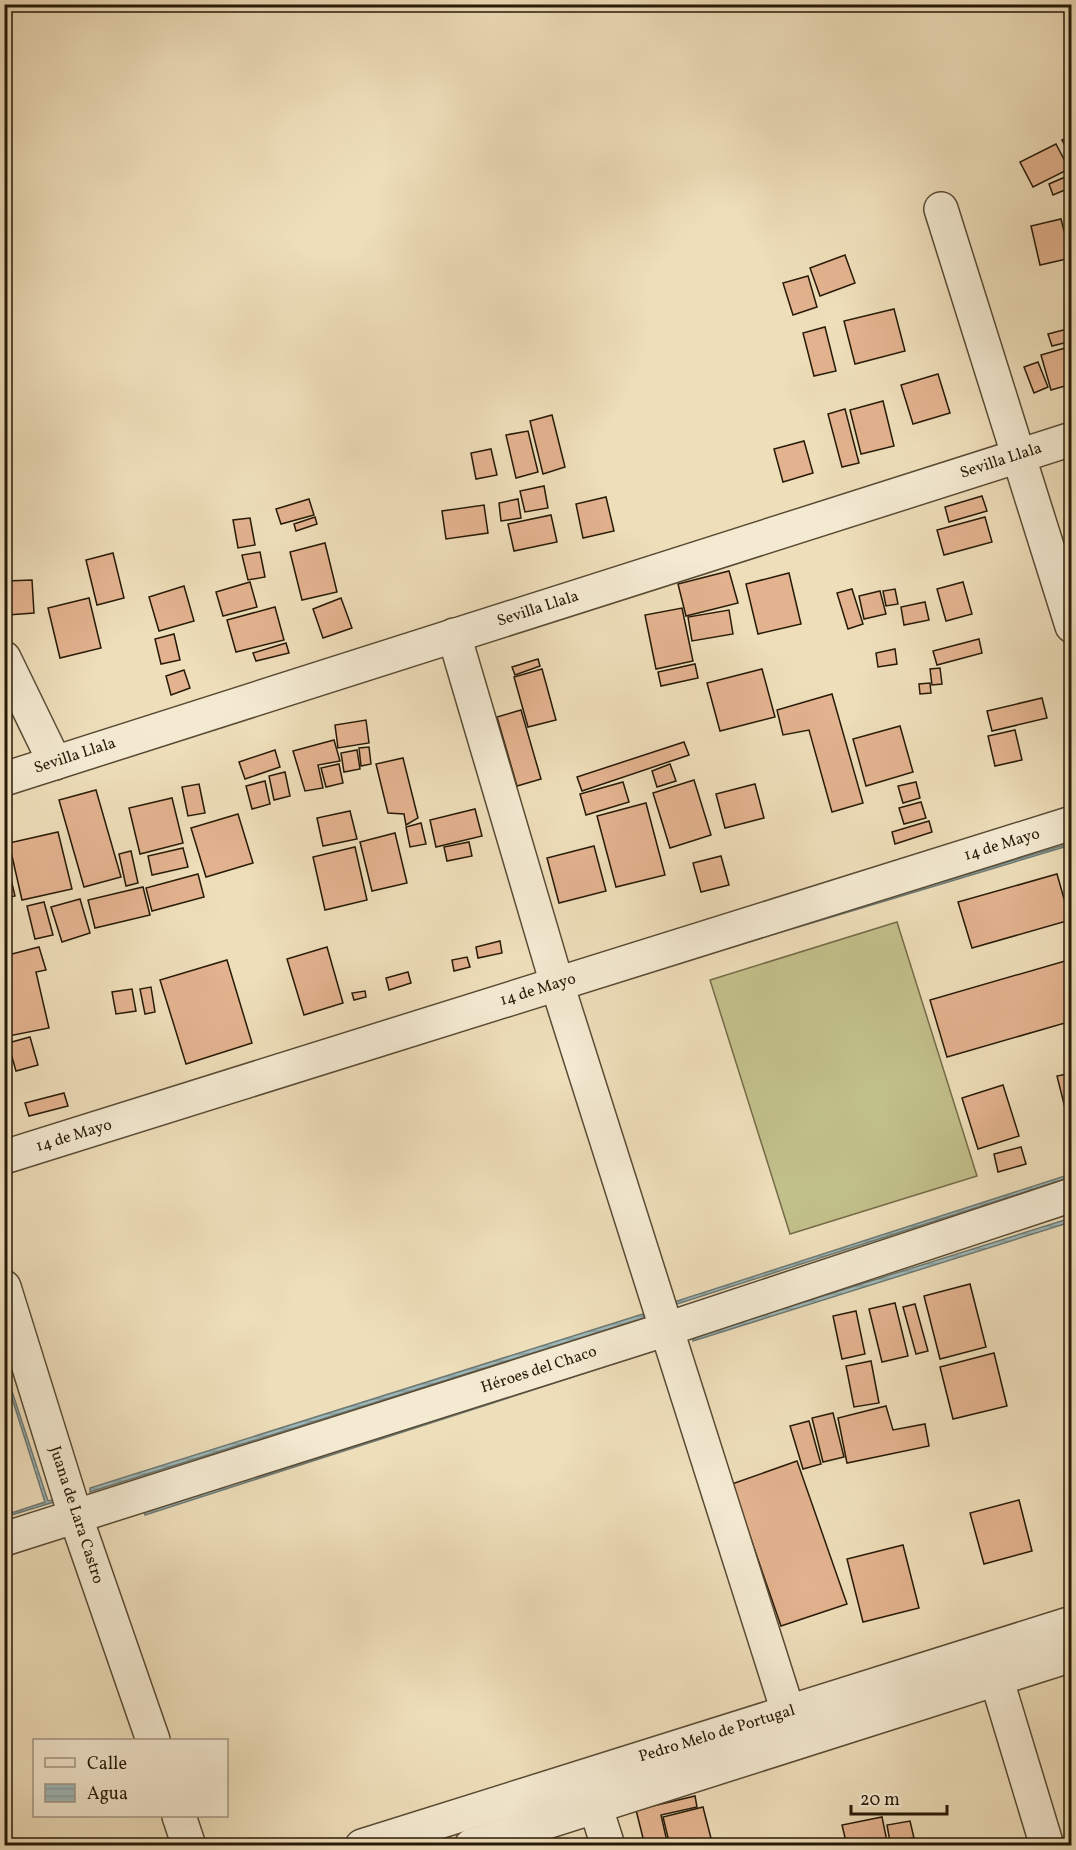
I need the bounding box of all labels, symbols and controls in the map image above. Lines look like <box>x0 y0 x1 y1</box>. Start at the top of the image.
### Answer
street label: Sevilla Llala <box>957 437 1045 485</box>
street label: Sevilla Llala <box>494 585 582 633</box>
street label: Sevilla Llala <box>31 732 119 780</box>
street label: 14 de Mayo <box>961 823 1043 867</box>
street label: 14 de Mayo <box>497 968 579 1012</box>
street label: 14 de Mayo <box>33 1114 115 1158</box>
street label: Héroes del Chaco <box>478 1341 600 1399</box>
street label: Juana de Lara Castro <box>43 1443 109 1587</box>
street label: Pedro Melo de Portugal <box>636 1700 798 1768</box>
legend <box>33 1739 228 1817</box>
text: Calle <box>87 1752 127 1777</box>
scale bar <box>851 1778 947 1816</box>
text: Agua <box>87 1782 128 1807</box>
text: 20 m <box>860 1788 900 1813</box>

